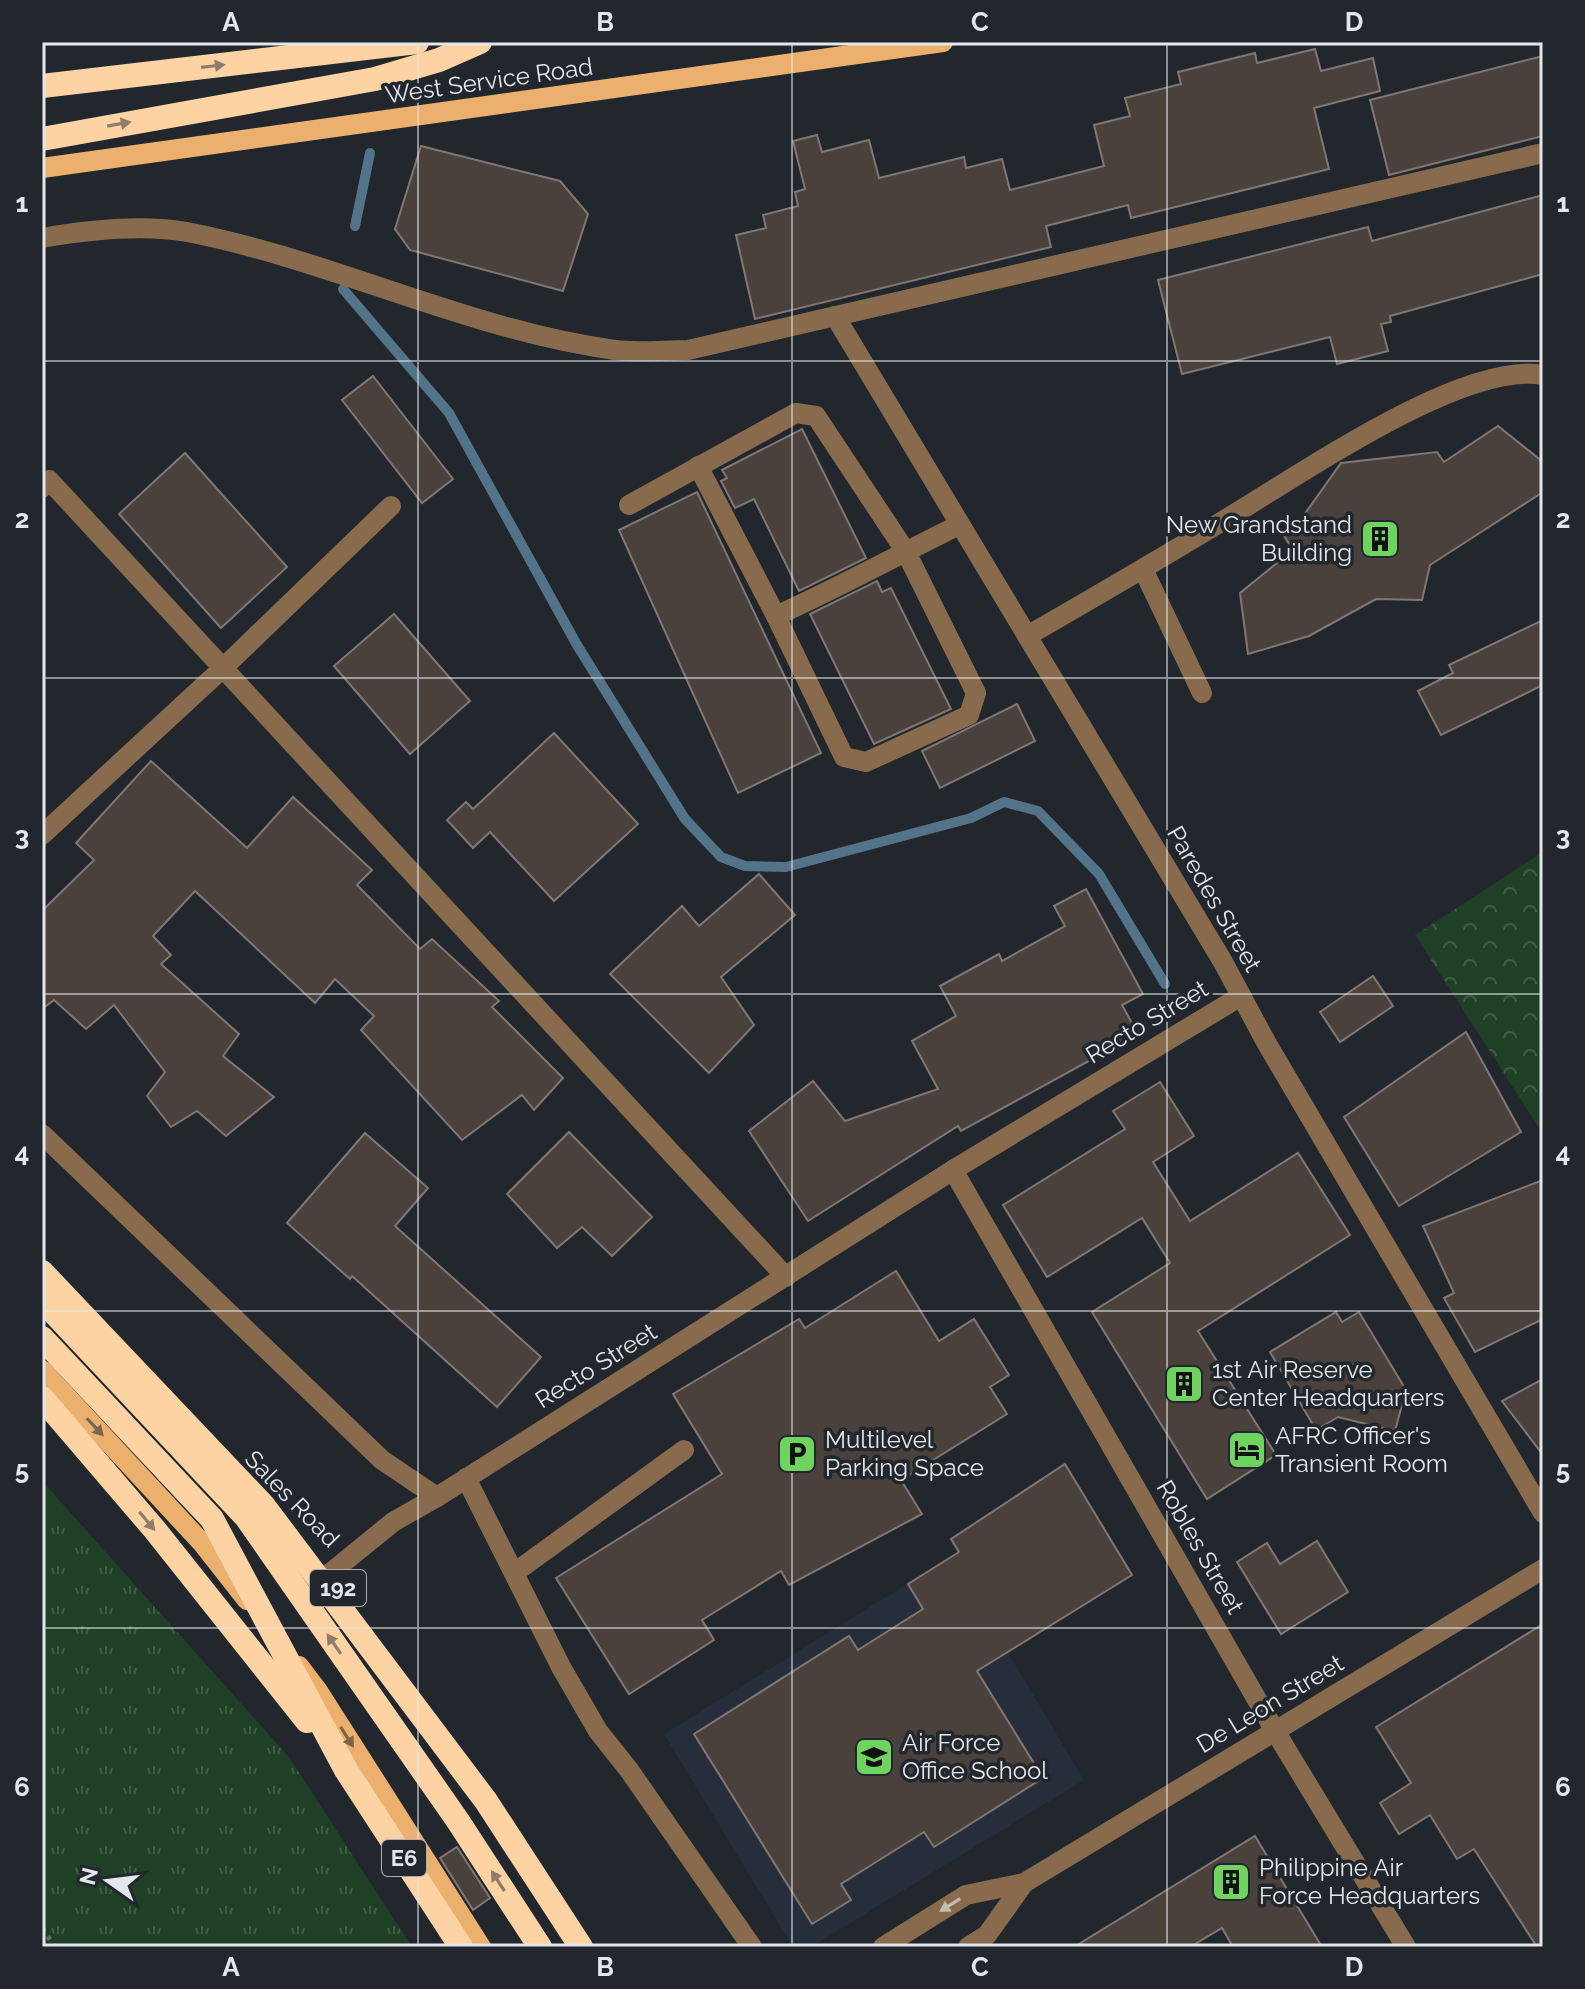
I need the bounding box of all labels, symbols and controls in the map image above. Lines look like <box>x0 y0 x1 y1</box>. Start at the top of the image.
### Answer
text: A <box>222 7 240 37</box>
text: B <box>596 7 614 37</box>
text: C <box>971 7 989 37</box>
text: D <box>1345 7 1363 37</box>
street label: West Service Road <box>383 52 595 109</box>
one-way arrow <box>201 59 226 72</box>
one-way arrow <box>106 118 131 130</box>
text: 1 <box>16 188 29 218</box>
text: 1 <box>1557 188 1570 218</box>
text: 2 <box>15 504 29 534</box>
text: 2 <box>1556 504 1570 534</box>
place label: New Grandstand Building <box>1166 510 1352 567</box>
building icon: New Grandstand Building <box>1359 518 1401 560</box>
text: 3 <box>15 821 29 851</box>
street label: Paredes Street <box>1161 821 1268 977</box>
text: 3 <box>1556 821 1570 851</box>
street label: Recto Street <box>1080 974 1213 1069</box>
text: 4 <box>15 1138 29 1168</box>
text: 4 <box>1556 1138 1570 1168</box>
street label: Recto Street <box>530 1317 662 1414</box>
place label: 1st Air Reserve Center Headquarters <box>1212 1355 1444 1412</box>
building icon: 1st Air Reserve Center Headquarters <box>1163 1363 1205 1405</box>
one-way arrow <box>85 1417 103 1436</box>
place label: AFRC Officer's Transient Room <box>1275 1421 1448 1478</box>
place label: Multilevel Parking Space <box>825 1425 984 1482</box>
hotel icon: AFRC Officer's Transient Room <box>1226 1429 1268 1471</box>
parking icon: Multilevel Parking Space <box>776 1433 818 1475</box>
street label: Sales Road <box>239 1444 346 1553</box>
text: 5 <box>15 1455 29 1485</box>
text: 5 <box>1556 1455 1570 1485</box>
street label: Robles Street <box>1151 1475 1250 1619</box>
one-way arrow <box>138 1511 155 1531</box>
road number: 192 <box>310 1570 366 1606</box>
one-way arrow <box>327 1634 342 1655</box>
street label: De Leon Street <box>1191 1648 1348 1759</box>
one-way arrow <box>340 1726 355 1747</box>
place label: Air Force Office School <box>902 1728 1048 1785</box>
school or university icon: Air Force Office School <box>853 1736 895 1778</box>
text: 6 <box>14 1772 30 1802</box>
text: 6 <box>1555 1772 1571 1802</box>
road number: E6 <box>382 1840 426 1876</box>
north arrow <box>68 1841 148 1921</box>
place label: Philippine Air Force Headquarters <box>1259 1853 1480 1910</box>
building icon: Philippine Air Force Headquarters <box>1210 1861 1252 1903</box>
text: N <box>74 1865 103 1887</box>
one-way arrow <box>491 1871 506 1892</box>
one-way arrow <box>939 1897 961 1911</box>
text: A <box>222 1952 240 1982</box>
text: B <box>596 1952 614 1982</box>
text: C <box>971 1952 989 1982</box>
text: D <box>1345 1952 1363 1982</box>

